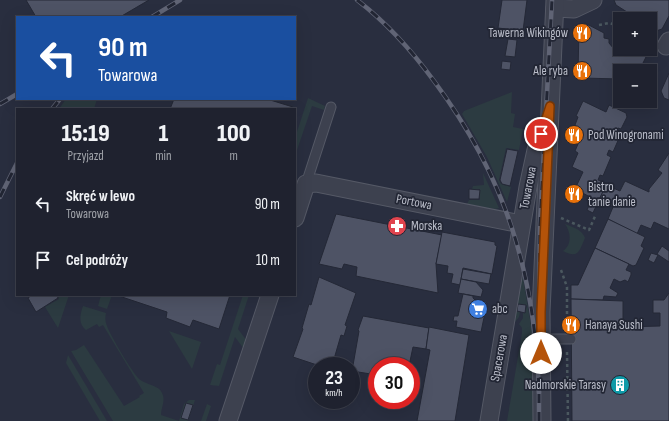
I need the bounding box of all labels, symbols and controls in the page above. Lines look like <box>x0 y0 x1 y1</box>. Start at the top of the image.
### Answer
map controls <box>613 12 657 108</box>
button: + <box>613 12 657 56</box>
restaurant icon: Tawerna Wikingów <box>571 22 593 44</box>
place label: Tawerna Wikingów <box>488 25 569 41</box>
text: 90 m <box>98 31 148 64</box>
icon: left <box>32 32 84 84</box>
restaurant icon: Ale ryba <box>571 60 593 82</box>
place label: Ale ryba <box>532 63 568 79</box>
button: − <box>613 64 657 108</box>
text: Towarowa <box>98 65 157 86</box>
pin <box>524 117 558 151</box>
text: 15:19 <box>62 119 110 148</box>
text: 1 <box>158 119 168 148</box>
text: 100 <box>217 119 250 148</box>
icon: arrive <box>530 123 552 145</box>
restaurant icon: Pod Winogronami <box>563 124 585 146</box>
place label: Pod Winogronami <box>588 127 664 143</box>
text: Przyjazd <box>67 148 104 164</box>
text: min <box>155 148 172 164</box>
text: m <box>230 148 238 164</box>
street label: Towarowa <box>516 165 540 211</box>
place label: Bistro tanie danie <box>588 179 636 210</box>
restaurant icon: Bistro tanie danie <box>563 183 585 205</box>
text: Skręć w lewo <box>66 187 135 206</box>
street label: Portowa <box>395 191 433 213</box>
icon: left <box>32 193 54 215</box>
text: 90 m <box>255 195 280 214</box>
text: Towarowa <box>66 206 109 222</box>
pharmacy icon: Morska <box>386 215 408 237</box>
place label: Morska <box>411 218 442 234</box>
icon: arrive <box>32 249 54 271</box>
text: Cel podróży <box>66 251 128 270</box>
text: 10 m <box>256 251 280 270</box>
supermarket icon: abc <box>467 298 489 320</box>
place label: abc <box>492 301 508 317</box>
restaurant icon: Hanaya Sushi <box>560 314 582 336</box>
place label: Hanaya Sushi <box>585 317 643 333</box>
position arrow <box>520 332 562 374</box>
street label: Spacerowa <box>487 333 511 383</box>
speed limit sign: 30 <box>368 357 420 409</box>
text: 23 <box>325 366 343 390</box>
building icon: Nadmorskie Tarasy <box>609 374 631 396</box>
place label: Nadmorskie Tarasy <box>525 377 606 393</box>
text: km/h <box>325 387 343 399</box>

